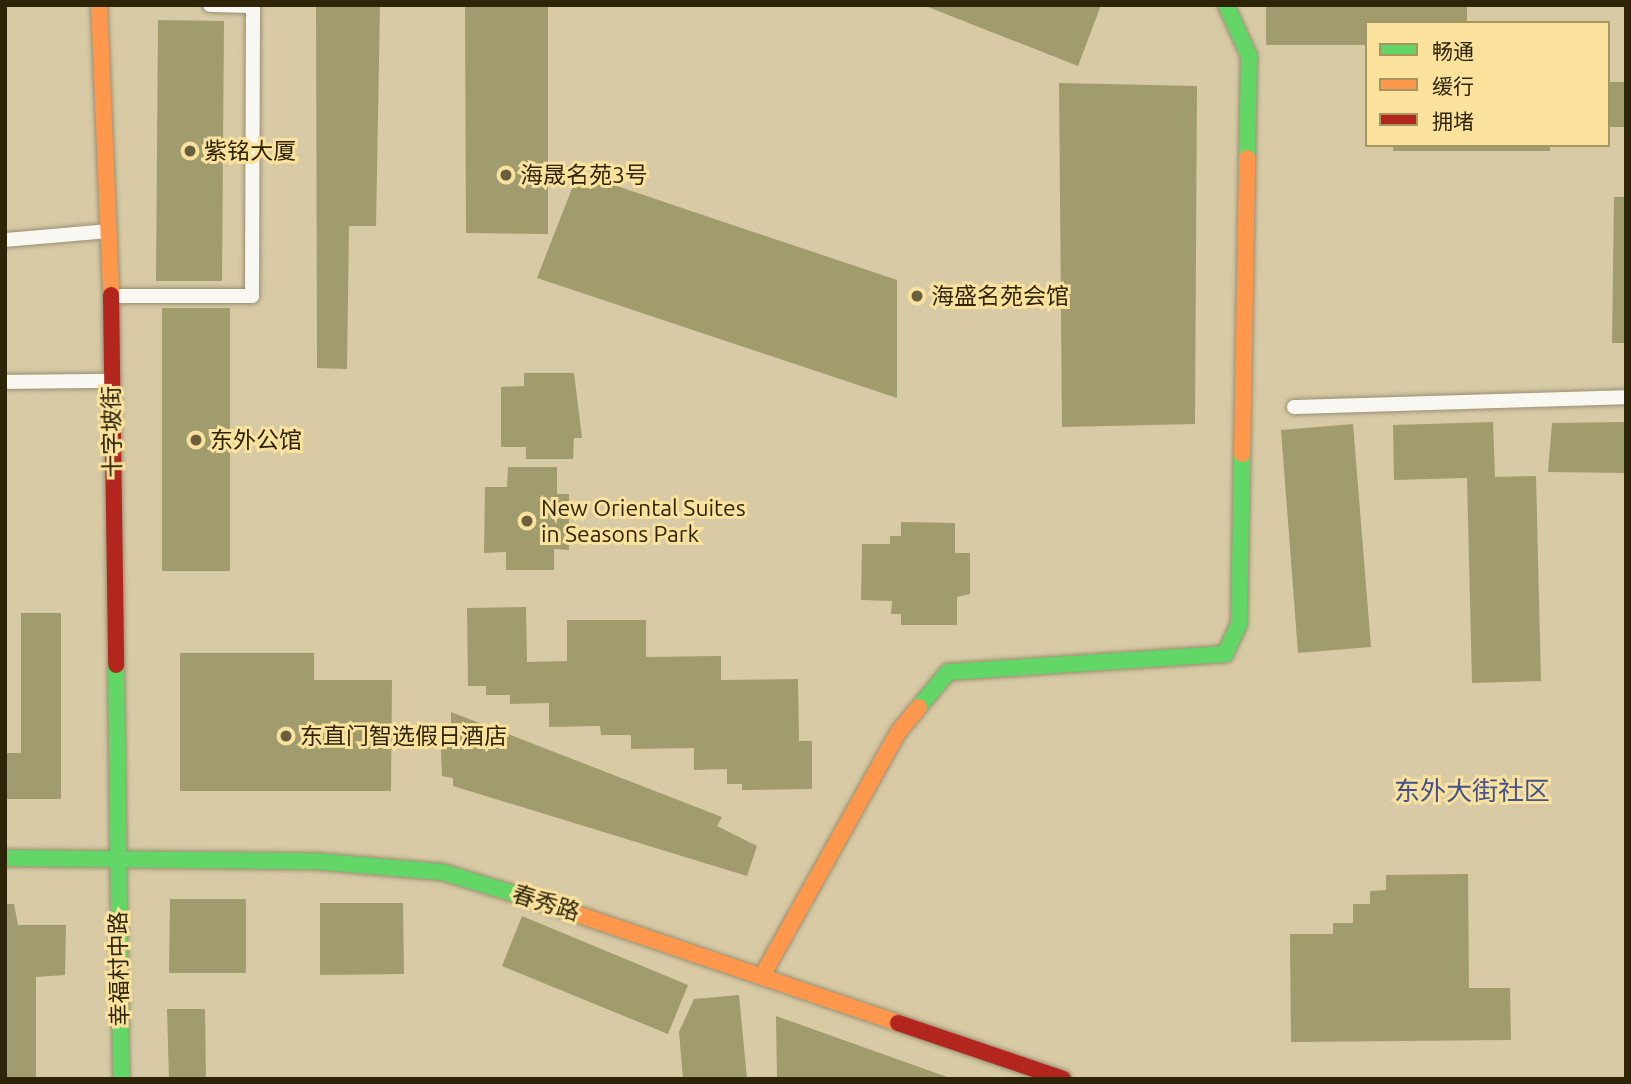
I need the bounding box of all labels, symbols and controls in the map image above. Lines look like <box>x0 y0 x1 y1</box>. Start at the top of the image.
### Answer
legend <box>1365 21 1610 147</box>
text: 畅通 <box>1432 39 1474 63</box>
text: 缓行 <box>1432 74 1474 98</box>
text: 拥堵 <box>1432 109 1474 133</box>
place label: 紫铭大厦 <box>204 137 296 165</box>
marker: 紫铭大厦 <box>182 143 198 159</box>
place label: 海晟名苑3号 <box>520 161 648 189</box>
marker: 海晟名苑3号 <box>498 167 514 183</box>
place label: 海盛名苑会馆 <box>931 282 1069 310</box>
marker: 海盛名苑会馆 <box>909 288 925 304</box>
street label: 十字坡街 <box>97 386 127 478</box>
place label: 东外公馆 <box>210 426 302 454</box>
marker: 东外公馆 <box>188 432 204 448</box>
place label: New Oriental Suites in Seasons Park <box>541 494 746 548</box>
marker: New Oriental Suites in Seasons Park <box>519 513 535 529</box>
place label: 东直门智选假日酒店 <box>300 722 507 750</box>
marker: 东直门智选假日酒店 <box>278 728 294 744</box>
district label: 东外大街社区 <box>1394 775 1550 807</box>
street label: 春秀路 <box>509 880 583 926</box>
street label: 幸福村中路 <box>104 911 134 1027</box>

